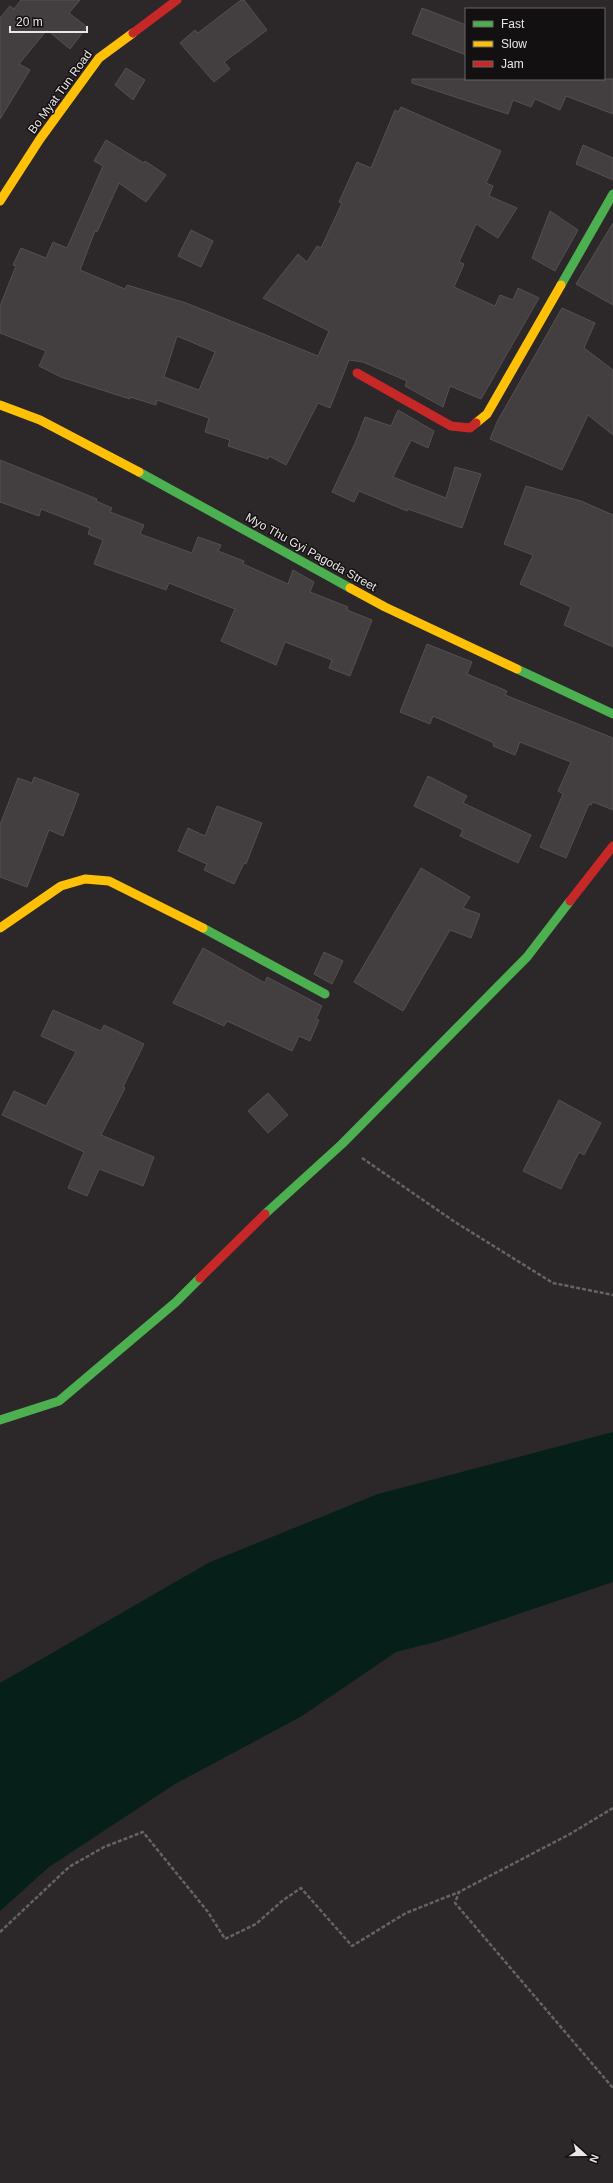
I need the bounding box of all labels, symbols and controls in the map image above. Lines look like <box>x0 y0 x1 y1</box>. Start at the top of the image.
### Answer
scale bar <box>10 8 87 34</box>
legend <box>465 8 605 80</box>
text: 20 m <box>16 15 43 29</box>
text: Fast <box>501 17 525 31</box>
text: Slow <box>501 37 527 51</box>
street label: Bo Myat Tun Road <box>25 48 95 136</box>
text: Jam <box>501 57 524 71</box>
street label: Myo Thu Gyi Pagoda Street <box>243 510 380 594</box>
north arrow <box>565 2135 605 2175</box>
text: N <box>587 2153 601 2164</box>

